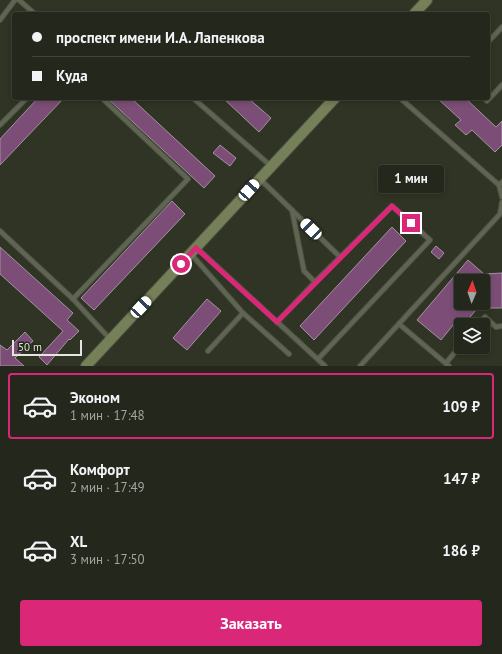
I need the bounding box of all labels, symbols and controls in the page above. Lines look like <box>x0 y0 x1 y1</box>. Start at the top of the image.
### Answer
text: проспект имени И.А. Лапенкова <box>56 28 265 47</box>
text: Куда <box>56 66 88 85</box>
callout: 1 мин <box>378 165 444 193</box>
text: 1 мин <box>394 170 428 187</box>
car <box>237 177 261 203</box>
route end <box>402 214 420 232</box>
car <box>298 216 324 242</box>
route start <box>172 255 190 273</box>
north arrow <box>454 274 490 310</box>
map controls <box>454 274 490 354</box>
car <box>128 294 154 320</box>
button: layers <box>454 318 490 354</box>
scale bar <box>12 338 82 357</box>
text: 50 m <box>18 340 42 354</box>
icon: car <box>22 388 58 424</box>
text: Эконом <box>70 388 120 407</box>
text: 109 ₽ <box>442 397 480 416</box>
text: 1 мин · 17:48 <box>70 407 145 424</box>
icon: car <box>22 460 58 496</box>
text: Комфорт <box>70 460 130 479</box>
text: 147 ₽ <box>443 469 480 488</box>
text: 2 мин · 17:49 <box>70 479 145 496</box>
icon: car <box>22 532 58 568</box>
text: XL <box>70 532 87 551</box>
text: 186 ₽ <box>442 541 480 560</box>
text: 3 мин · 17:50 <box>70 551 145 568</box>
button: Заказать <box>20 600 482 646</box>

